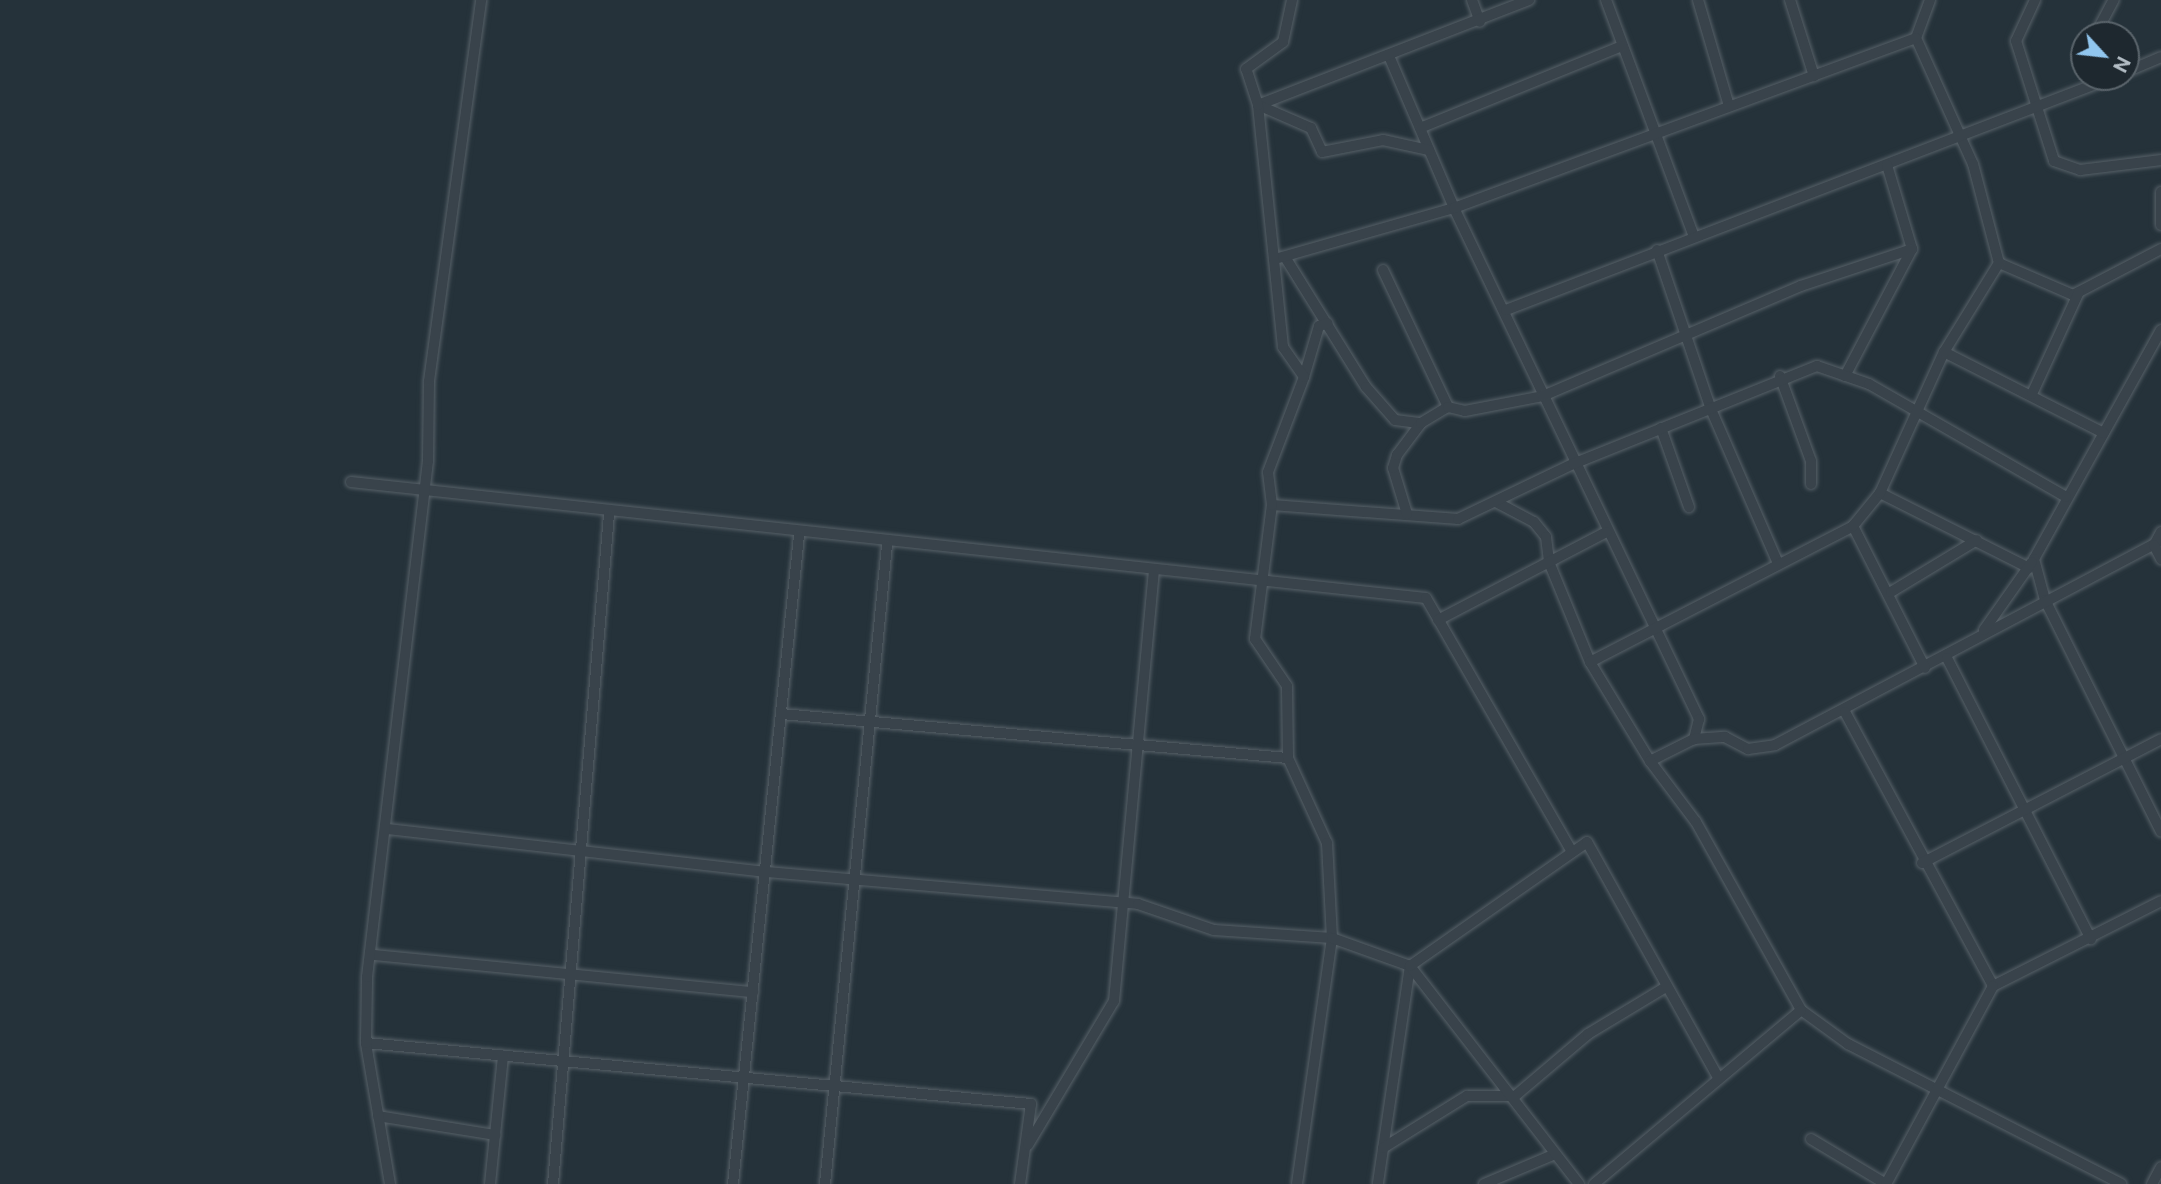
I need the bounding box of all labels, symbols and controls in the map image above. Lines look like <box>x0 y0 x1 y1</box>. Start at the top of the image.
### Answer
north arrow <box>2070 21 2140 91</box>
text: N <box>2109 53 2135 76</box>

